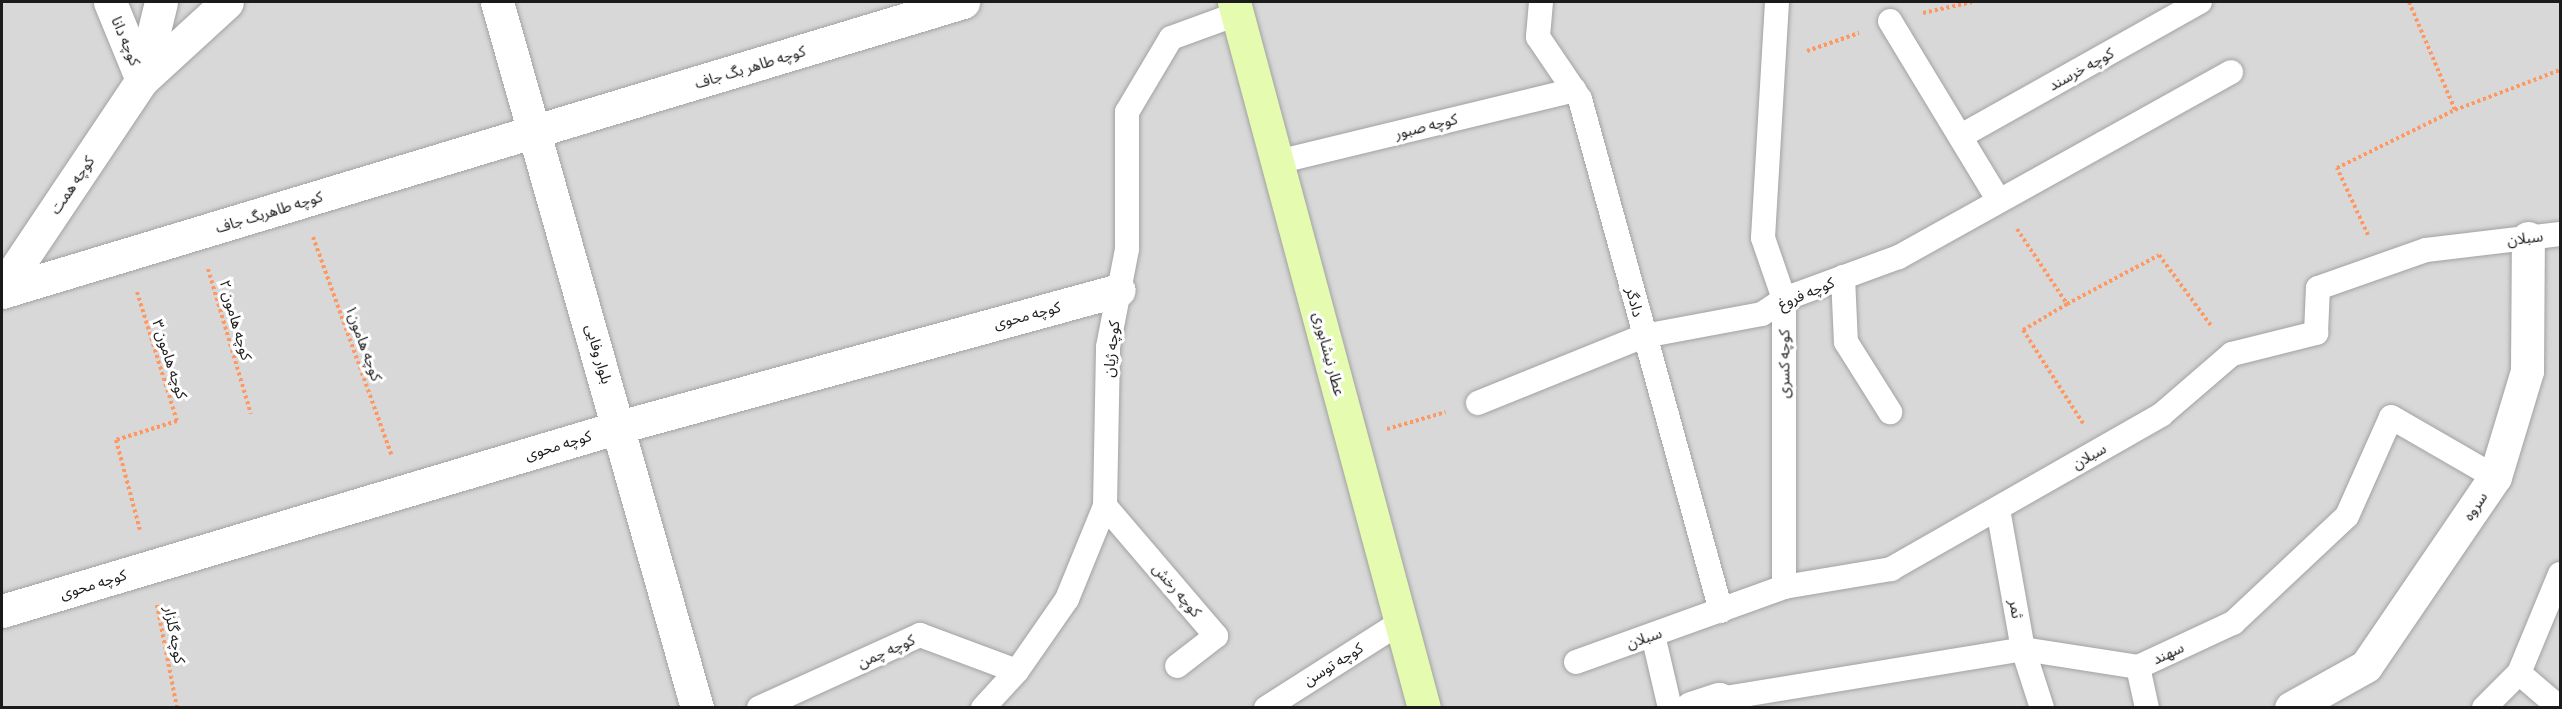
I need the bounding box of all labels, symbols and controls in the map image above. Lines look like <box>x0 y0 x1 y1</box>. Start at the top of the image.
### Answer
street label: کوچه دانا <box>108 14 144 68</box>
street label: کوچه طاهر بگ جاف <box>693 42 807 92</box>
street label: کوچه خرسند <box>2045 44 2117 94</box>
street label: کوچه صبور <box>1393 110 1459 142</box>
street label: کوچه همت <box>46 153 98 217</box>
street label: کوچه طاهربگ جاف <box>213 187 325 237</box>
street label: سبلان <box>2506 227 2544 249</box>
street label: کوچه فروغ <box>1775 273 1837 313</box>
street label: کوچه هامون ۲ <box>216 278 256 362</box>
street label: دادگر <box>1622 285 1648 319</box>
street label: کوچه محوی <box>992 297 1062 333</box>
street label: کوچه هامون۱ <box>342 303 386 383</box>
street label: عطار نیشابوری <box>1309 310 1349 398</box>
street label: کوچه هامون ۳ <box>149 317 191 401</box>
street label: کوچه ژیان <box>1099 320 1123 378</box>
street label: بلوار وفایی <box>582 322 616 386</box>
street label: کوچه کسری <box>1775 330 1793 398</box>
street label: کوچه محوی <box>523 426 593 464</box>
street label: سبلان <box>2069 439 2109 473</box>
street label: سروه <box>2459 488 2491 524</box>
street label: کوچه رخش <box>1149 559 1205 621</box>
street label: کوچه محوی <box>58 565 128 603</box>
street label: ثمر <box>2005 598 2027 620</box>
street label: کوچه گلزار <box>161 605 189 665</box>
street label: سبلان <box>1624 624 1664 652</box>
street label: کوچه چمن <box>854 630 918 672</box>
street label: سهند <box>2149 638 2187 668</box>
street label: کوچه توسن <box>1300 639 1366 689</box>

